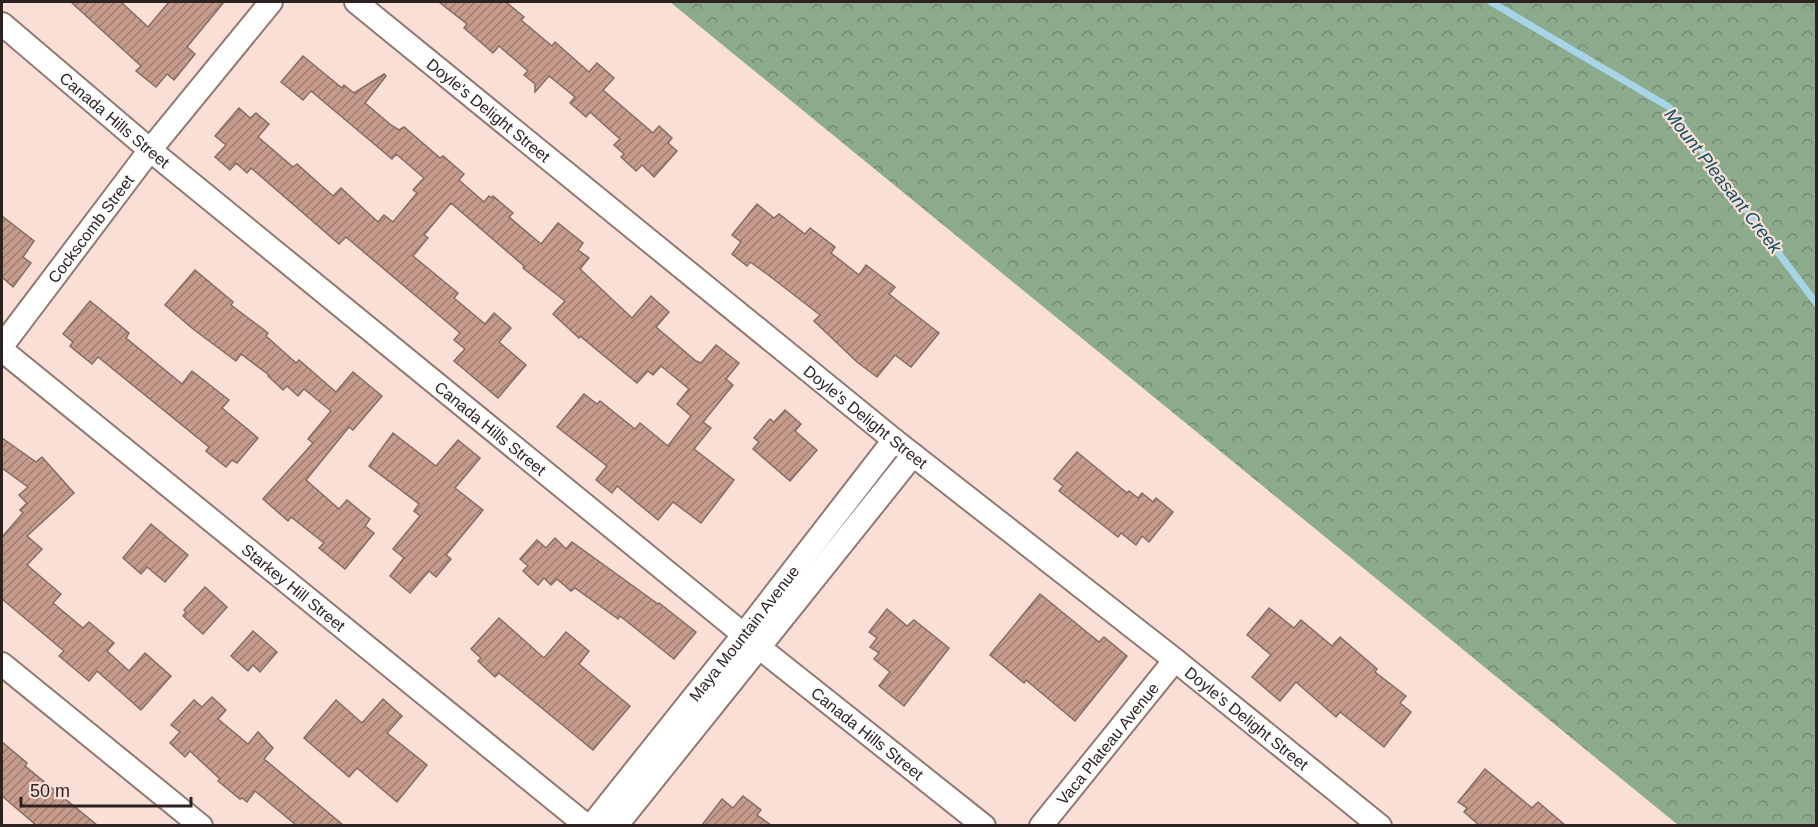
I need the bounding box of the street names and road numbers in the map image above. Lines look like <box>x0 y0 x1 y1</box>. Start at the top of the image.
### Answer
street label: Doyle's Delight Street <box>424 55 554 165</box>
street label: Canada Hills Street <box>57 69 173 171</box>
street label: Cockscomb Street <box>44 171 137 286</box>
street label: Doyle's Delight Street <box>801 362 931 472</box>
street label: Canada Hills Street <box>432 378 550 479</box>
street label: Starkey Hill Street <box>239 540 349 635</box>
street label: Maya Mountain Avenue <box>686 562 802 704</box>
street label: Doyle's Delight Street <box>1182 663 1312 773</box>
street label: Vaca Plateau Avenue <box>1053 679 1162 808</box>
street label: Canada Hills Street <box>808 684 927 783</box>

